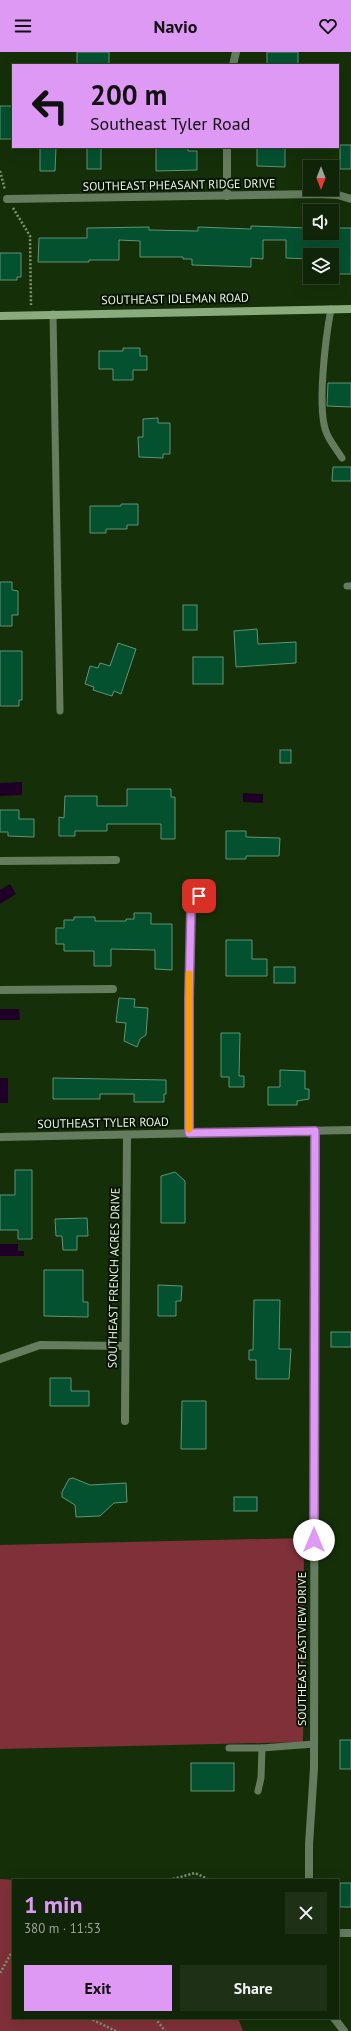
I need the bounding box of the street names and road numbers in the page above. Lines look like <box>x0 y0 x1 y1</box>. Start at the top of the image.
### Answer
street label: SOUTHEAST PHEASANT RIDGE DRIVE <box>83 175 275 194</box>
street label: SOUTHEAST IDLEMAN ROAD <box>101 290 249 307</box>
street label: SOUTHEAST TYLER ROAD <box>37 1114 169 1131</box>
street label: SOUTHEAST FRENCH ACRES DRIVE <box>104 1188 123 1368</box>
street label: SOUTHEAST EASTVIEW DRIVE <box>294 1572 309 1726</box>

